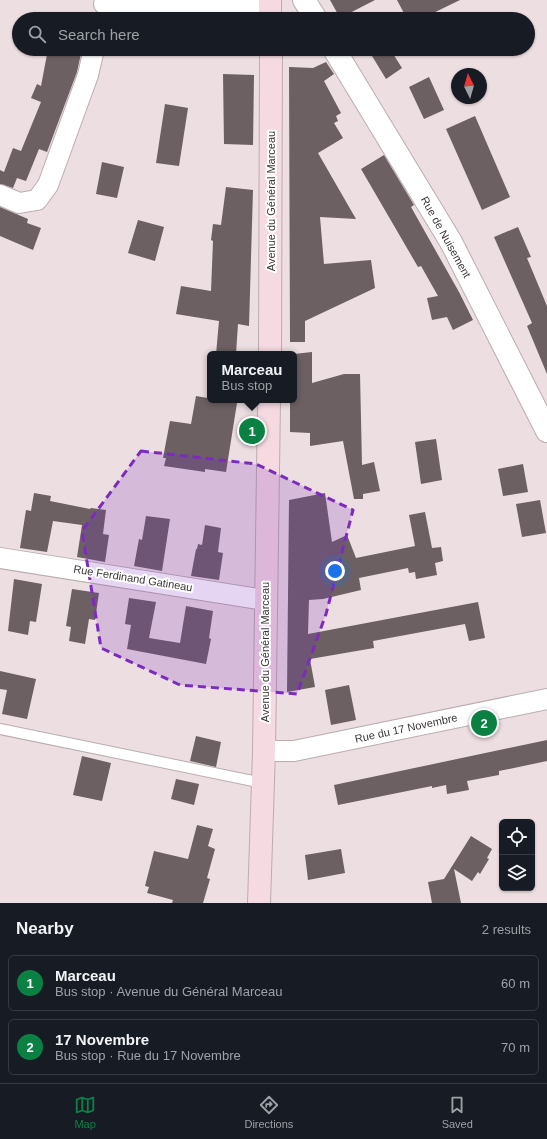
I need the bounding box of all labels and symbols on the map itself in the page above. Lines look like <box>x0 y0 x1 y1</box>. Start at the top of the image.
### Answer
north arrow <box>451 68 487 104</box>
street label: Avenue du Général Marceau <box>265 131 277 271</box>
street label: Rue de Nuisement <box>419 194 473 280</box>
pin: 1 <box>239 416 265 446</box>
your location <box>325 561 345 581</box>
street label: Rue Ferdinand Gatineau <box>73 563 193 593</box>
street label: Avenue du Général Marceau <box>259 582 271 722</box>
pin: 2 <box>471 708 497 738</box>
street label: Rue du 17 Novembre <box>354 711 458 745</box>

